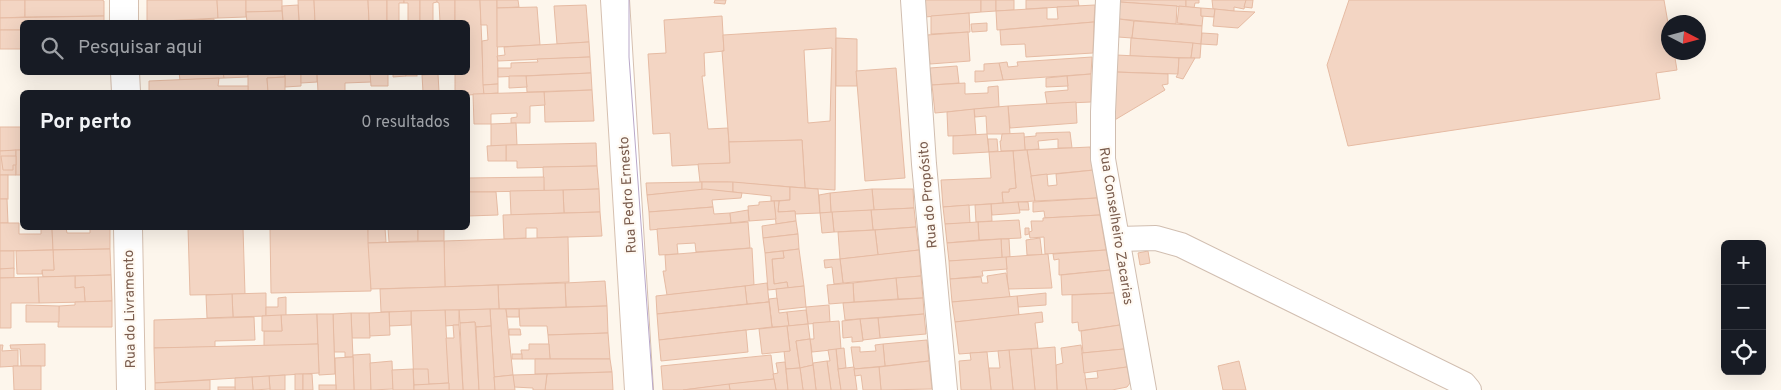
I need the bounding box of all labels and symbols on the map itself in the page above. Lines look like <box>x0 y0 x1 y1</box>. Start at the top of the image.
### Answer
north arrow <box>1661 15 1706 60</box>
street label: Rua Pedro Ernesto <box>616 136 641 254</box>
street label: Rua do Propósito <box>915 140 942 249</box>
street label: Rua Conselheiro Zacarias <box>1095 146 1136 306</box>
street label: Rua do Livramento <box>121 249 140 368</box>

